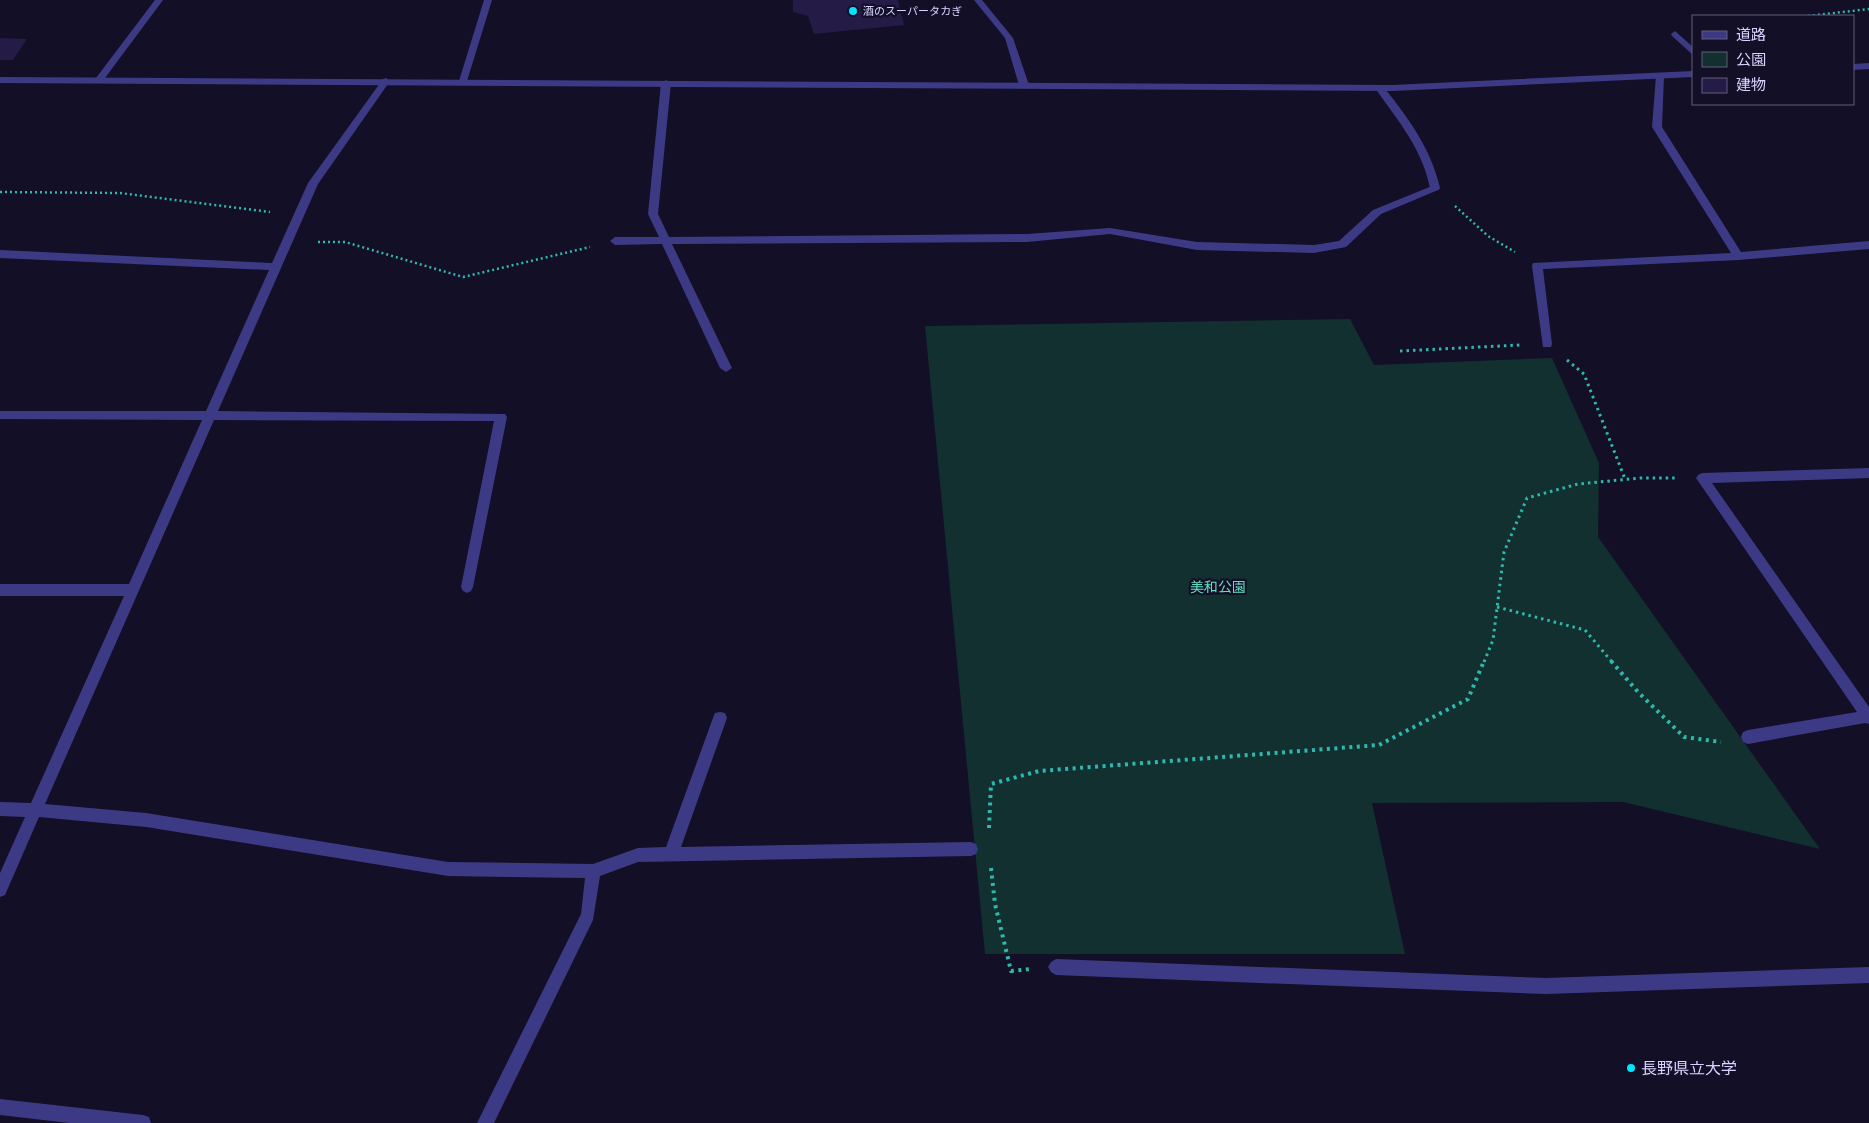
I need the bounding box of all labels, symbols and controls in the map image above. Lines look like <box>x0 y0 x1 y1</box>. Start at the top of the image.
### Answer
marker: 酒のスーパータカぎ <box>847 5 859 17</box>
place label: 酒のスーパータカぎ <box>863 5 962 18</box>
legend <box>1692 15 1854 105</box>
text: 道路 <box>1736 26 1766 44</box>
text: 公園 <box>1736 51 1766 69</box>
text: 建物 <box>1736 76 1766 94</box>
park label: 美和公園 <box>1190 579 1246 596</box>
place label: 長野県立大学 <box>1641 1059 1737 1078</box>
marker: 長野県立大学 <box>1625 1062 1637 1074</box>

